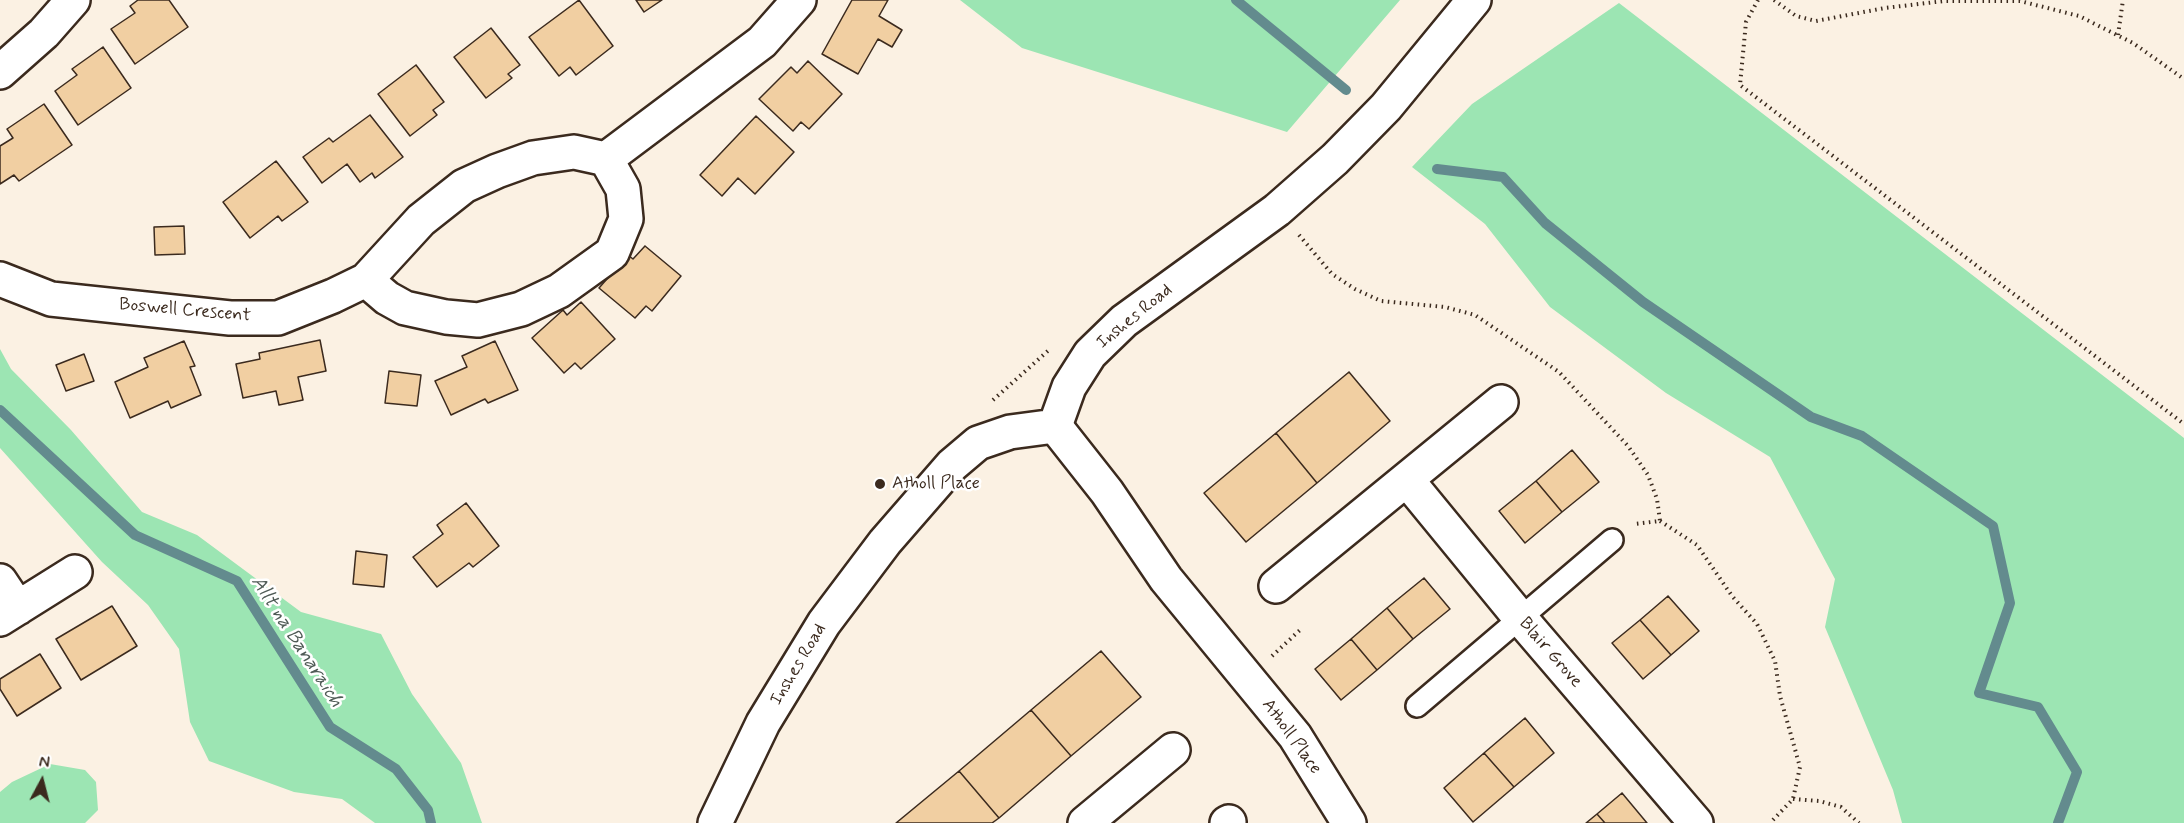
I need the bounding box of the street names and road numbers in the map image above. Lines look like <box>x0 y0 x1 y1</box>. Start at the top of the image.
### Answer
street label: Inshes Road <box>1093 280 1177 354</box>
street label: Boswell Crescent <box>118 294 252 328</box>
street label: Blair Grove <box>1514 613 1586 693</box>
street label: Inshes Road <box>766 620 832 710</box>
street label: Atholl Place <box>1256 695 1326 779</box>

